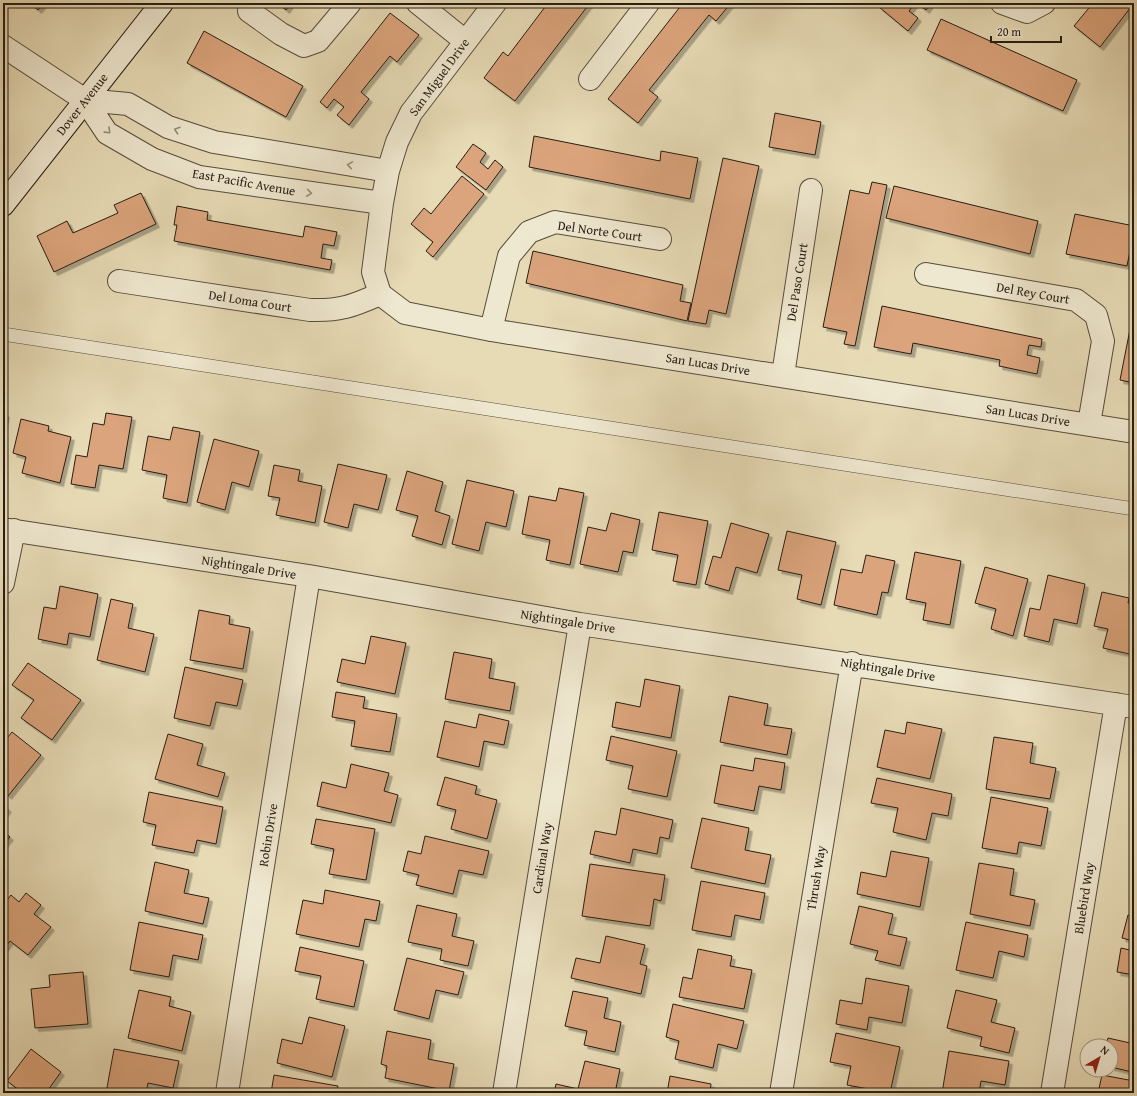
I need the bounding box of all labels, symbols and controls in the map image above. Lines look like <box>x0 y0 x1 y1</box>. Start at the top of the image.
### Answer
scale bar <box>991 18 1061 44</box>
text: 20 m <box>997 23 1021 40</box>
street label: San Miguel Drive <box>404 34 474 120</box>
street label: Dover Avenue <box>52 69 112 139</box>
one-way arrow <box>173 126 180 135</box>
one-way arrow <box>103 127 111 134</box>
one-way arrow <box>347 161 353 169</box>
street label: East Pacific Avenue <box>191 164 297 200</box>
one-way arrow <box>306 188 312 197</box>
street label: Del Norte Court <box>556 216 644 246</box>
street label: Del Paso Court <box>781 241 813 322</box>
street label: Del Rey Court <box>995 277 1072 309</box>
street label: Del Loma Court <box>207 285 293 317</box>
street label: San Lucas Drive <box>664 348 752 380</box>
street label: San Lucas Drive <box>984 399 1072 431</box>
street label: Nightingale Drive <box>200 550 298 584</box>
street label: Nightingale Drive <box>519 604 617 638</box>
street label: Nightingale Drive <box>839 652 937 686</box>
street label: Robin Drive <box>254 802 282 868</box>
street label: Cardinal Way <box>527 820 557 895</box>
street label: Thrush Way <box>801 844 831 912</box>
street label: Bluebird Way <box>1069 860 1099 935</box>
north arrow <box>1079 1038 1119 1078</box>
text: N <box>1097 1042 1113 1059</box>

